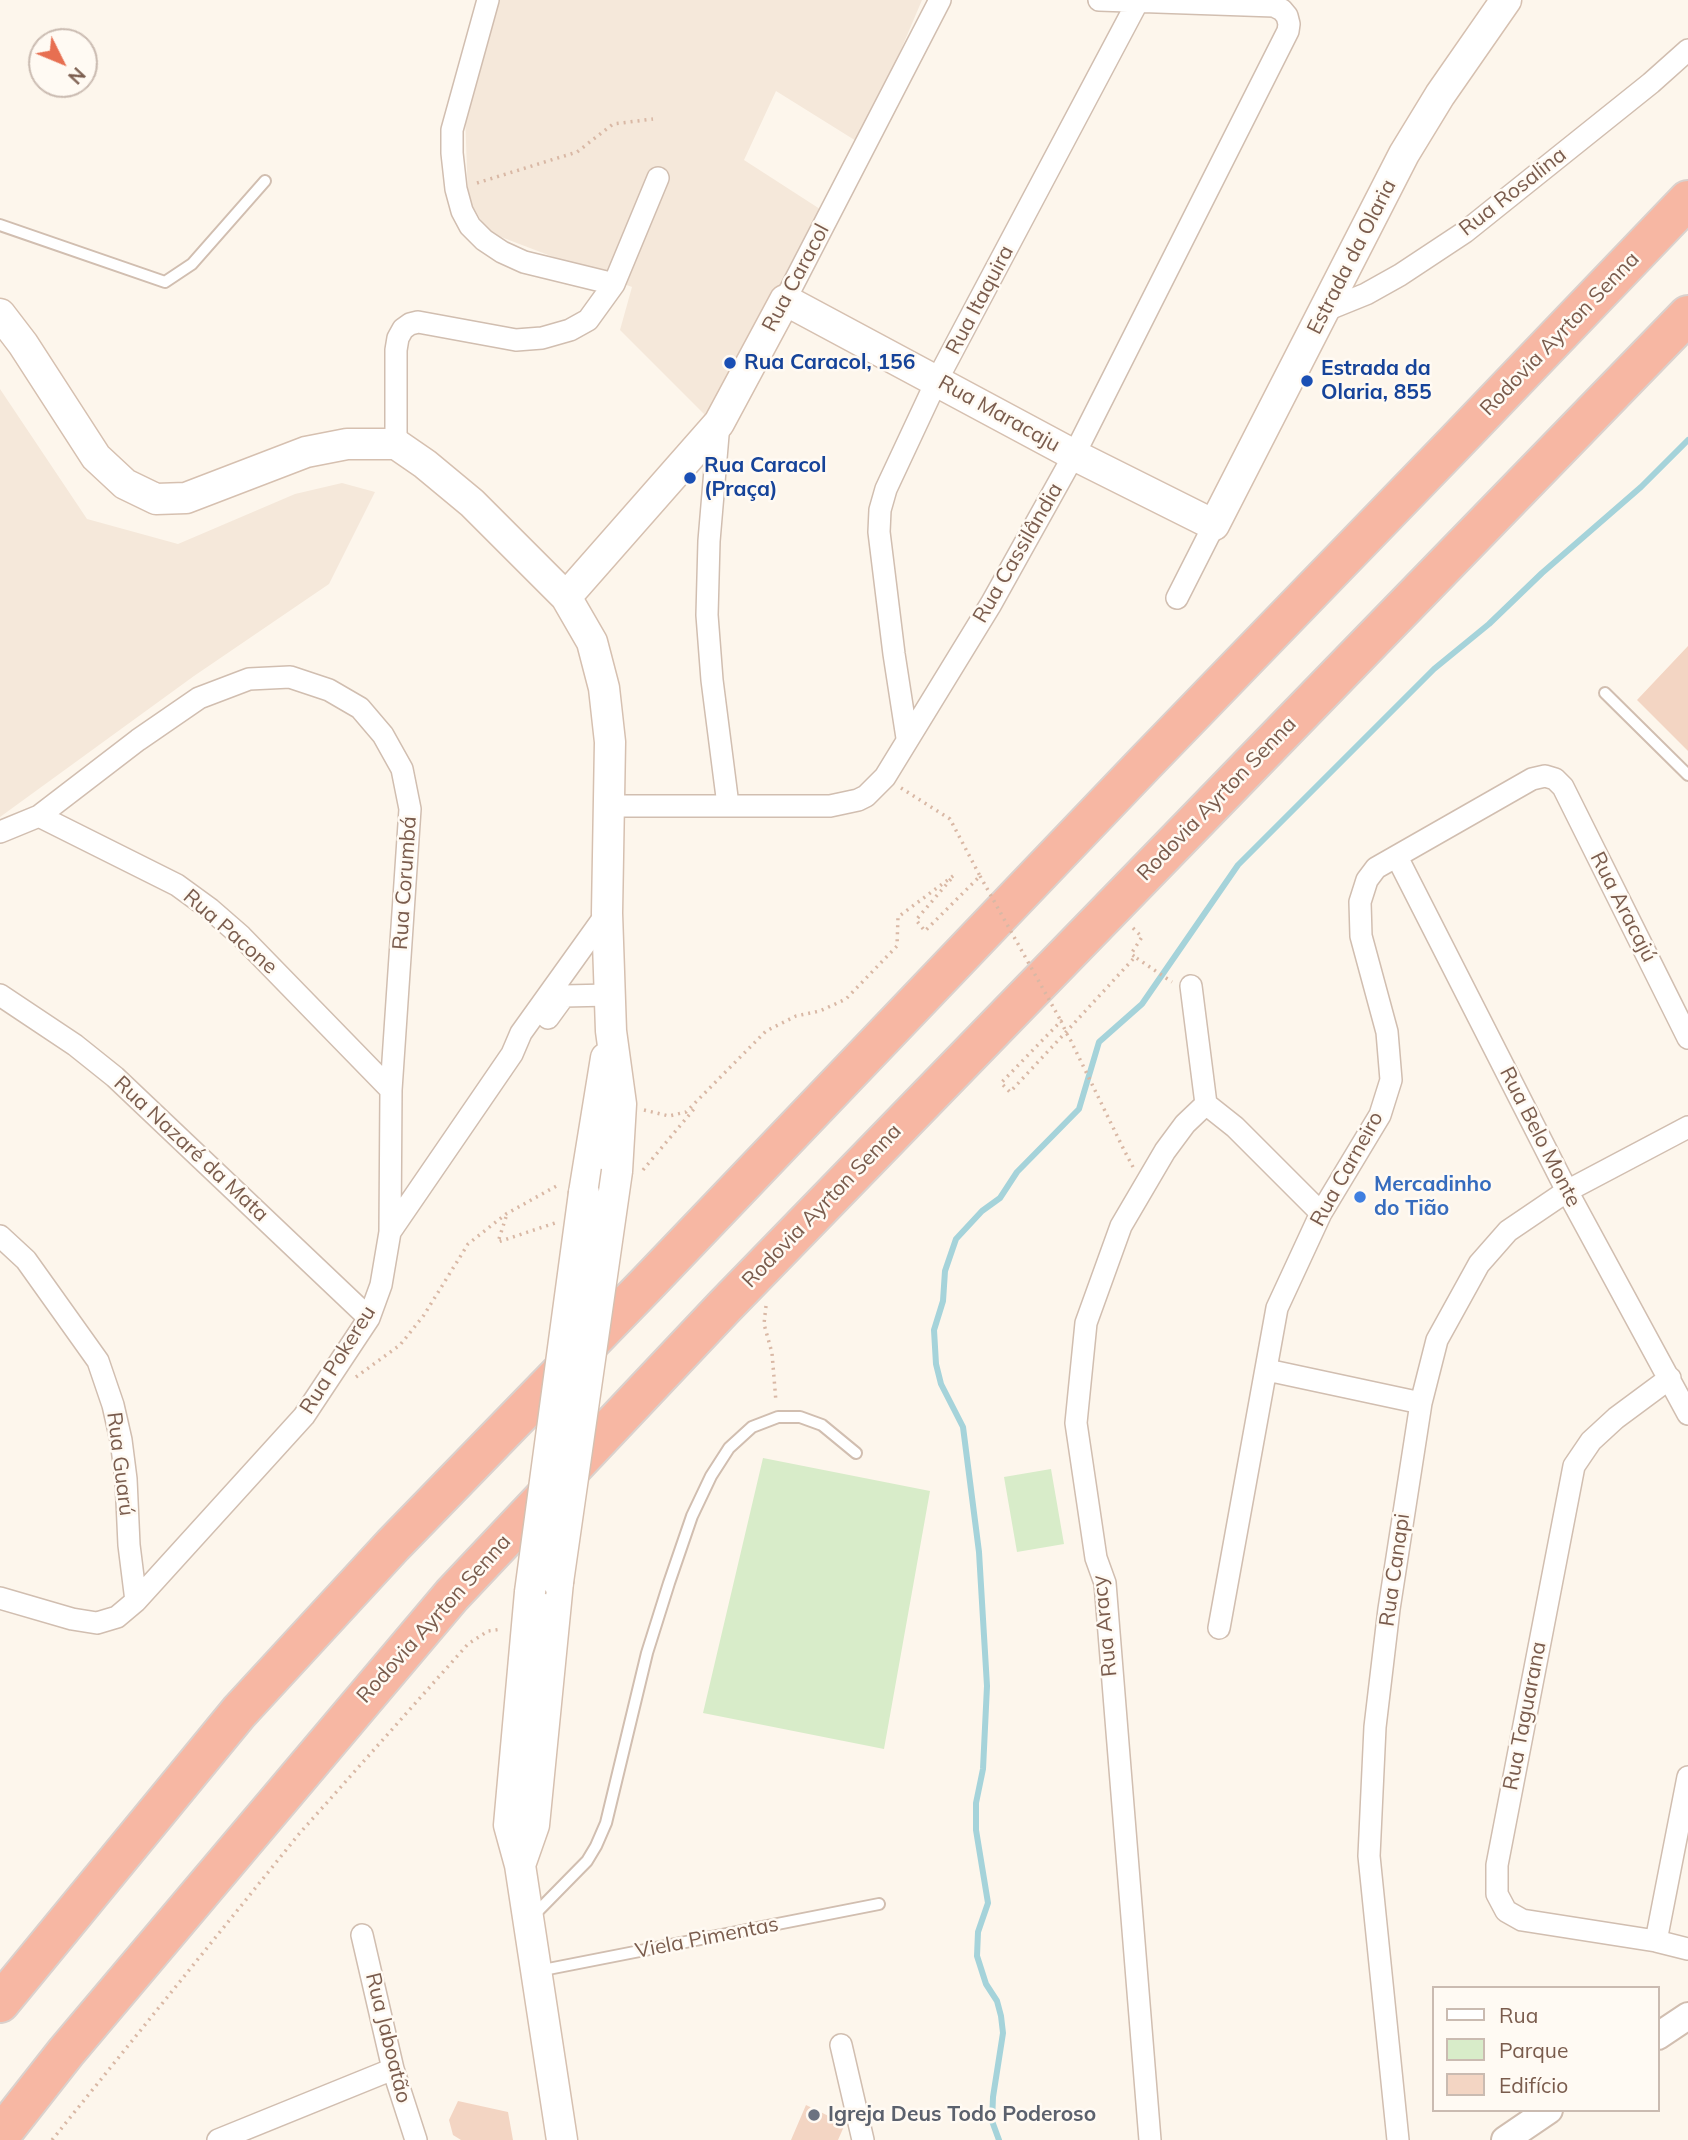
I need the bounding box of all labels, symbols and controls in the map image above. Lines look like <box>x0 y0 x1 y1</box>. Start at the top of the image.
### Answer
north arrow <box>28 28 98 98</box>
text: N <box>63 63 91 89</box>
street label: Rua Rosalina <box>1454 142 1572 242</box>
street label: Estrada da Olaria <box>1302 175 1402 339</box>
street label: Rua Caracol <box>757 220 835 336</box>
street label: Rua Itaquira <box>941 241 1019 359</box>
street label: Rodovia Ayrton Senna <box>1475 247 1645 421</box>
place label: Rua Caracol, 156 <box>744 350 915 376</box>
marker: Rua Caracol, 156 <box>722 355 738 371</box>
place label: Estrada da Olaria, 855 <box>1321 356 1432 406</box>
street label: Rua Maracaju <box>934 370 1064 458</box>
marker: Estrada da Olaria, 855 <box>1299 373 1315 389</box>
place label: Rua Caracol (Praça) <box>704 453 827 503</box>
marker: Rua Caracol (Praça) <box>682 470 698 486</box>
street label: Rua Cassilândia <box>968 479 1068 627</box>
street label: Rodovia Ayrton Senna <box>1132 712 1302 886</box>
street label: Rua Corumbá <box>388 815 422 951</box>
street label: Rua Aracajú <box>1584 848 1662 966</box>
street label: Rua Pacone <box>178 884 282 980</box>
street label: Rua Belo Monte <box>1494 1063 1586 1211</box>
street label: Rua Nazaré da Mata <box>109 1071 273 1227</box>
street label: Rua Carneiro <box>1305 1107 1389 1231</box>
street label: Rodovia Ayrton Senna <box>737 1119 907 1293</box>
place label: Mercadinho do Tião <box>1374 1172 1492 1222</box>
marker: Mercadinho do Tião <box>1352 1189 1368 1205</box>
street label: Rua Pokereu <box>295 1301 381 1419</box>
street label: Rua Guarú <box>101 1411 139 1517</box>
street label: Rua Canapi <box>1375 1512 1415 1628</box>
street label: Rodovia Ayrton Senna <box>352 1530 516 1708</box>
street label: Rua Aracy <box>1087 1574 1123 1678</box>
street label: Rua Taguarana <box>1498 1640 1552 1792</box>
street label: Viela Pimentas <box>633 1912 781 1964</box>
street label: Rua Jaboatão <box>360 1970 416 2106</box>
legend <box>1432 1986 1660 2112</box>
text: Rua <box>1499 2002 1538 2028</box>
text: Parque <box>1499 2037 1568 2063</box>
text: Edifício <box>1499 2072 1568 2098</box>
place label: Igreja Deus Todo Poderoso <box>828 2102 1096 2128</box>
marker: Igreja Deus Todo Poderoso <box>806 2107 822 2123</box>

